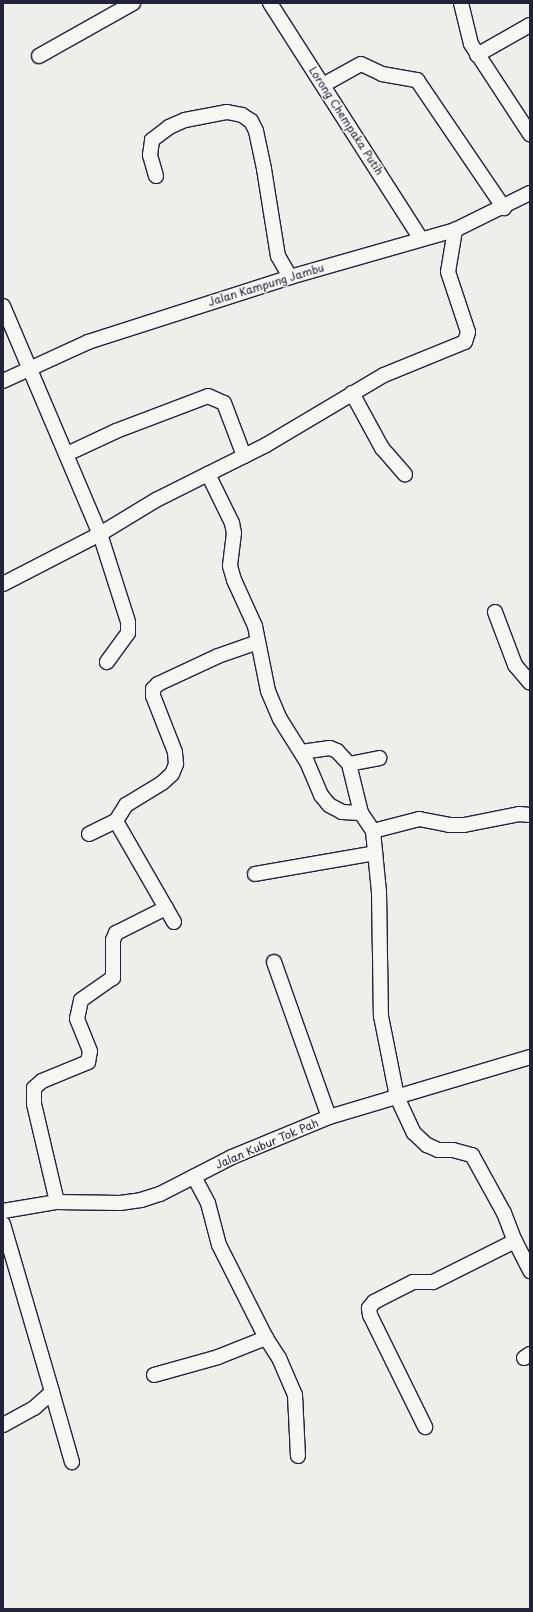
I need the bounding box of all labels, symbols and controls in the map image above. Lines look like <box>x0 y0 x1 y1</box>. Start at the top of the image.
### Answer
street label: Lorong Chempaka Putih <box>306 64 386 178</box>
street label: Jalan Kampung Jambu <box>205 261 327 309</box>
street label: Jalan Kubur Tok Pah <box>214 1116 320 1172</box>

